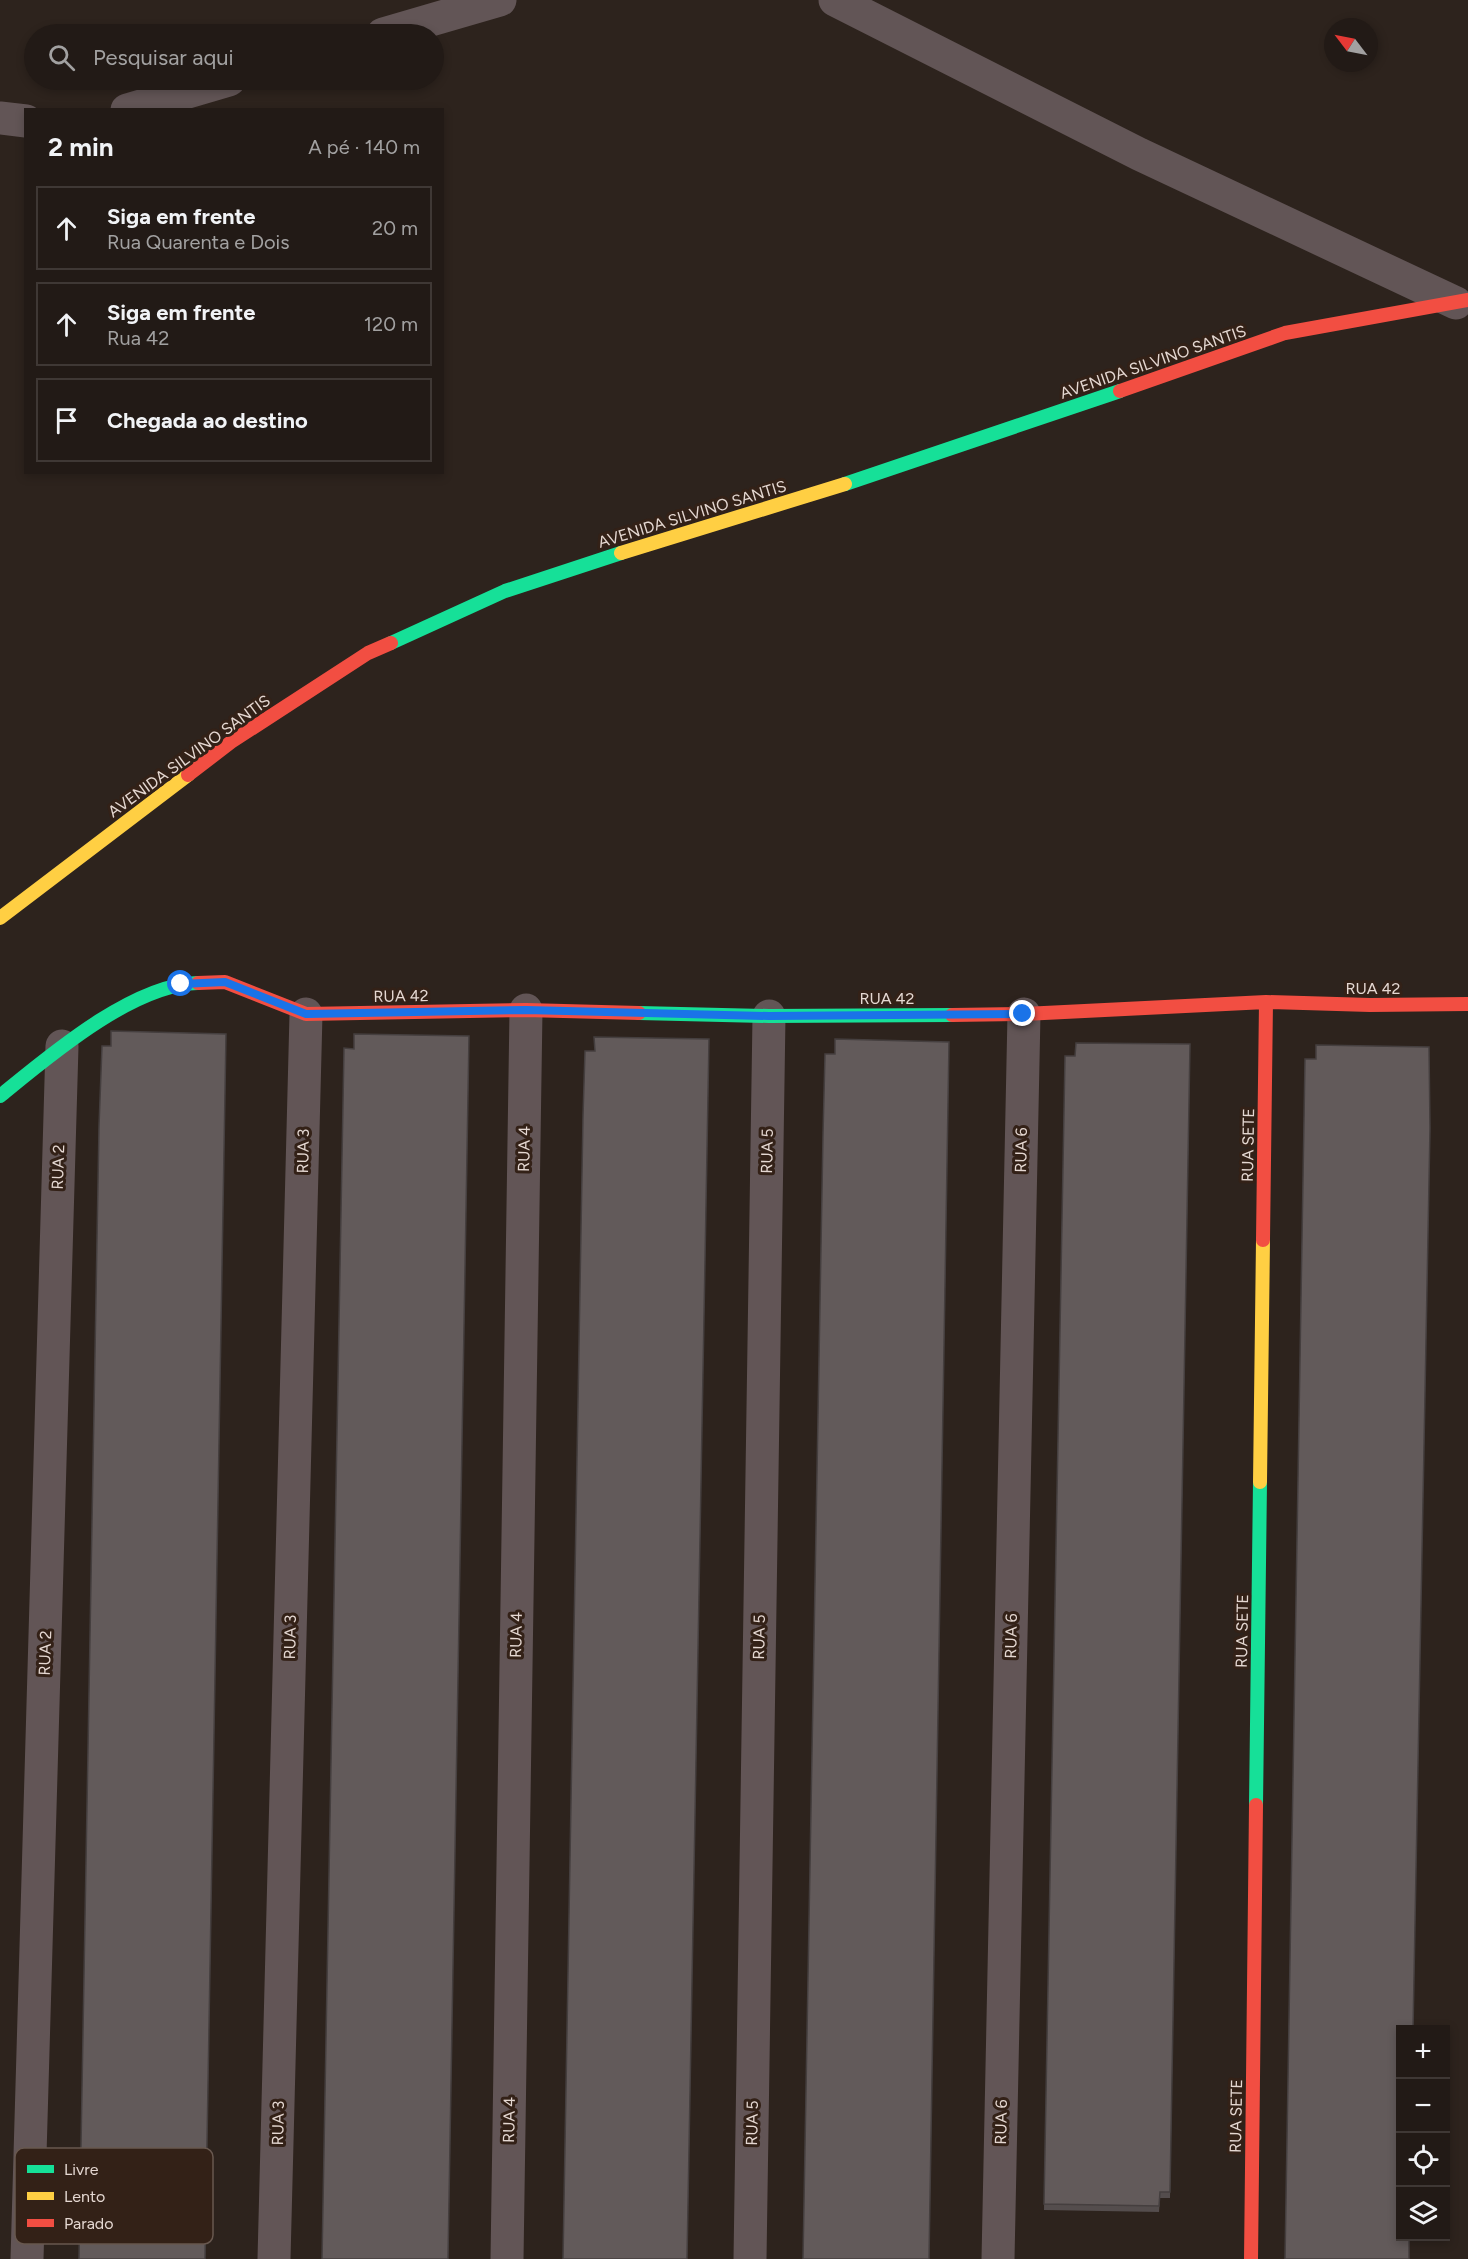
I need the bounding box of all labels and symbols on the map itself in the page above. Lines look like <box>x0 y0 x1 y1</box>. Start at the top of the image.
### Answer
north arrow <box>1324 18 1378 72</box>
street label: AVENIDA SILVINO SANTIS <box>1057 321 1249 403</box>
street label: AVENIDA SILVINO SANTIS <box>596 476 789 552</box>
street label: AVENIDA SILVINO SANTIS <box>104 691 274 821</box>
route start <box>167 970 193 996</box>
street label: RUA 42 <box>1346 979 1401 998</box>
street label: RUA 42 <box>373 986 429 1006</box>
street label: RUA 42 <box>860 989 915 1008</box>
route end <box>1009 1000 1035 1026</box>
street label: RUA SETE <box>1238 1108 1258 1182</box>
street label: RUA 4 <box>514 1126 534 1172</box>
street label: RUA 6 <box>1011 1127 1031 1173</box>
street label: RUA 3 <box>293 1128 313 1174</box>
street label: RUA 5 <box>757 1128 777 1174</box>
street label: RUA 2 <box>48 1144 68 1190</box>
street label: RUA SETE <box>1232 1594 1252 1668</box>
street label: RUA 4 <box>506 1612 526 1658</box>
street label: RUA 6 <box>1001 1613 1021 1659</box>
street label: RUA 3 <box>280 1614 300 1660</box>
street label: RUA 5 <box>749 1614 769 1660</box>
street label: RUA 2 <box>35 1630 55 1676</box>
street label: RUA SETE <box>1226 2079 1246 2153</box>
street label: RUA 4 <box>499 2097 519 2143</box>
street label: RUA 6 <box>991 2099 1011 2145</box>
street label: RUA 3 <box>268 2100 288 2146</box>
street label: RUA 5 <box>742 2100 762 2146</box>
legend <box>15 2148 213 2244</box>
text: Livre <box>64 2160 99 2179</box>
text: Lento <box>64 2187 105 2206</box>
text: Parado <box>64 2214 114 2233</box>

